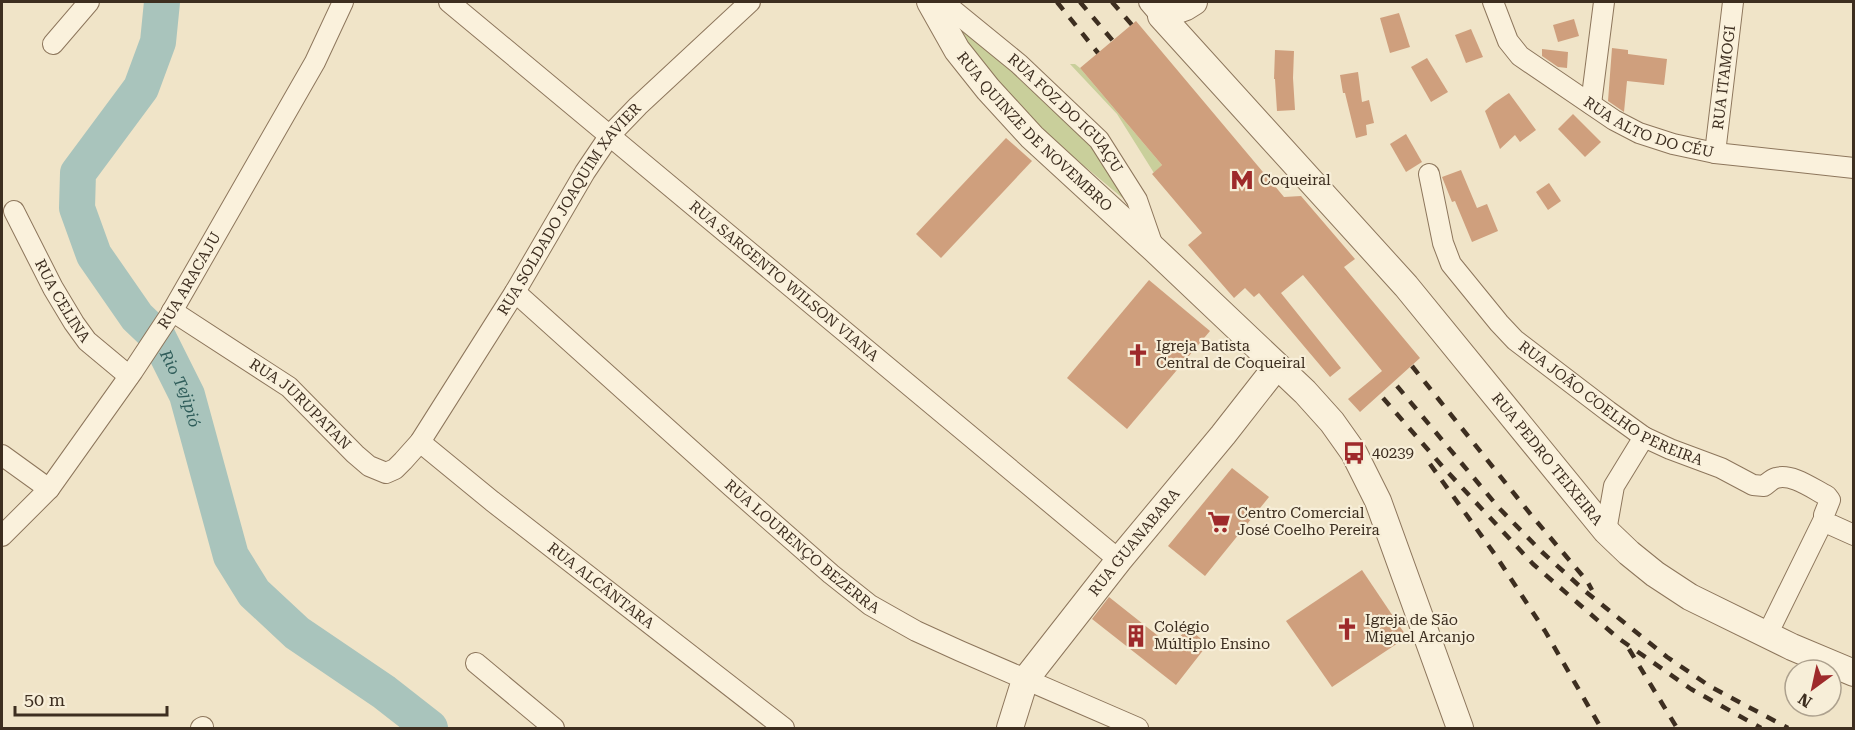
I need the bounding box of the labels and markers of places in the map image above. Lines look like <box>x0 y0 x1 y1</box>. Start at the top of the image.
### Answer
metro station icon: Coqueiral <box>1229 167 1255 193</box>
place label: Coqueiral <box>1260 171 1331 189</box>
place label: Igreja Batista Central de Coqueiral <box>1156 337 1306 372</box>
church icon: Igreja Batista Central de Coqueiral <box>1125 342 1151 368</box>
bus stop icon: 40239 <box>1341 440 1367 466</box>
place label: 40239 <box>1372 444 1414 462</box>
place label: Centro Comercial José Coelho Pereira <box>1237 504 1380 539</box>
supermarket icon: Centro Comercial José Coelho Pereira <box>1206 509 1232 535</box>
place label: Igreja de São Miguel Arcanjo <box>1365 611 1475 646</box>
church icon: Igreja de São Miguel Arcanjo <box>1334 616 1360 642</box>
place label: Colégio Múltiplo Ensino <box>1154 618 1270 653</box>
building icon: Colégio Múltiplo Ensino <box>1123 623 1149 649</box>

